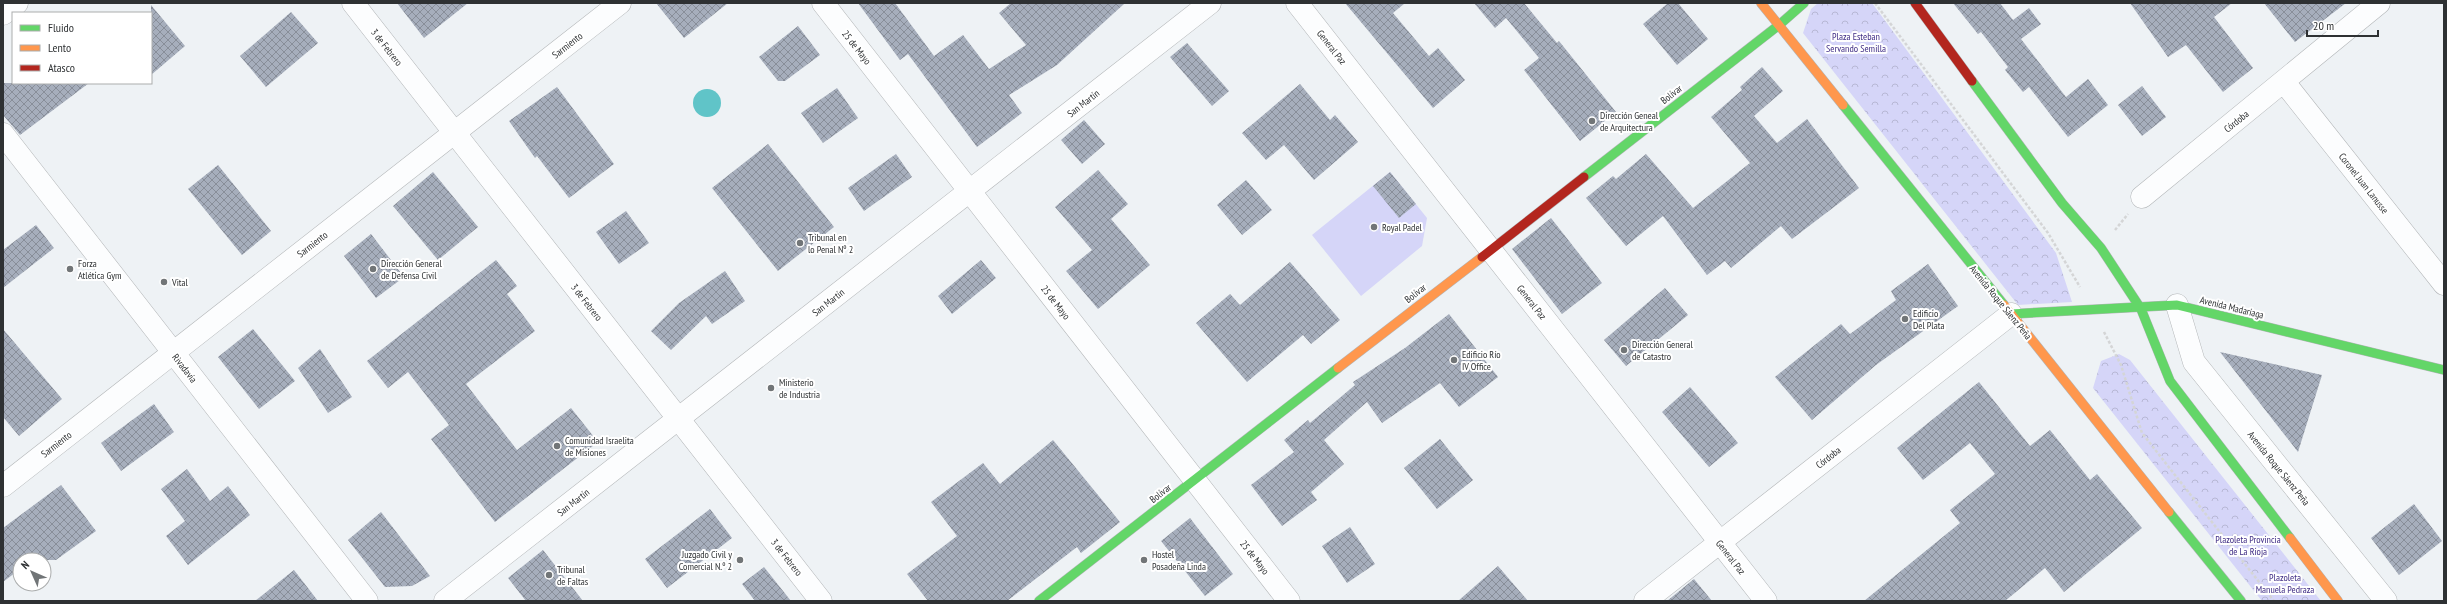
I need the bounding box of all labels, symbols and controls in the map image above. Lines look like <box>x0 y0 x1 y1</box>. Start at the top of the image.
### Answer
legend <box>12 12 152 84</box>
scale bar <box>2307 12 2378 38</box>
text: 20 m <box>2313 18 2334 33</box>
text: Fluido <box>48 20 74 35</box>
street label: 3 de Febrero <box>368 26 405 69</box>
street label: 25 de Mayo <box>839 27 874 67</box>
street label: General Paz <box>1314 27 1349 68</box>
street label: Sarmiento <box>549 29 585 61</box>
park label: Plaza Esteban Servando Semilla <box>1826 30 1886 55</box>
text: Lento <box>48 40 71 55</box>
text: Atasco <box>48 60 75 75</box>
street label: Bolívar <box>1658 82 1685 107</box>
street label: San Martín <box>1065 87 1102 120</box>
street label: Córdoba <box>2221 107 2251 135</box>
place label: Dirección Geneal de Arquitectura <box>1600 109 1659 134</box>
marker: Dirección Geneal de Arquitectura <box>1587 116 1597 126</box>
street label: Coronel Juan Lanusse <box>2336 150 2391 216</box>
place label: Royal Padel <box>1382 221 1423 234</box>
marker: Royal Padel <box>1369 222 1379 232</box>
street label: Sarmiento <box>294 228 330 260</box>
place label: Tribunal en lo Penal Nº 2 <box>808 231 853 256</box>
marker: Tribunal en lo Penal Nº 2 <box>795 238 805 248</box>
place label: Forza Atlética Gym <box>78 257 122 282</box>
place label: Dirección General de Defensa Civil <box>381 257 442 282</box>
street label: Avenida Roque Sáenz Peña <box>1967 262 2035 342</box>
marker: Forza Atlética Gym <box>65 264 75 274</box>
marker: Dirección General de Defensa Civil <box>368 264 378 274</box>
place label: Vital <box>171 276 189 289</box>
marker: Vital <box>159 277 169 287</box>
street label: 3 de Febrero <box>568 281 605 324</box>
street label: Bolívar <box>1402 281 1429 306</box>
street label: 25 de Mayo <box>1038 282 1073 322</box>
street label: General Paz <box>1514 282 1549 323</box>
street label: San Martín <box>810 286 847 319</box>
street label: Avenida Madariaga <box>2199 293 2265 322</box>
place label: Edificio Del Plata <box>1913 307 1944 332</box>
marker: Edificio Del Plata <box>1900 314 1910 324</box>
place label: Dirección General de Catastro <box>1632 338 1693 363</box>
marker: Dirección General de Catastro <box>1619 345 1629 355</box>
place label: Edificio Río IV Office <box>1462 348 1501 373</box>
street label: Rivadavia <box>169 351 200 385</box>
marker: Edificio Río IV Office <box>1449 355 1459 365</box>
place label: Ministerio de Industria <box>779 376 820 401</box>
marker: Ministerio de Industria <box>766 383 776 393</box>
street label: Sarmiento <box>38 428 74 460</box>
street label: Avenida Roque Sáenz Peña <box>2245 428 2313 508</box>
place label: Comunidad Israelita de Misiones <box>565 434 634 459</box>
marker: Comunidad Israelita de Misiones <box>552 441 562 451</box>
street label: Córdoba <box>1813 444 1843 471</box>
street label: Bolívar <box>1147 481 1174 506</box>
street label: San Martín <box>555 486 592 519</box>
park label: Plazoleta Provincia de La Rioja <box>2215 533 2281 558</box>
street label: 3 de Febrero <box>768 536 805 579</box>
street label: 25 de Mayo <box>1237 537 1272 577</box>
street label: General Paz <box>1713 537 1748 578</box>
place label: Juzgado Civil y Comercial N.º 2 <box>679 548 732 573</box>
place label: Hostel Posadeña Linda <box>1152 548 1206 573</box>
north arrow <box>12 552 52 592</box>
marker: Juzgado Civil y Comercial N.º 2 <box>735 555 745 565</box>
marker: Hostel Posadeña Linda <box>1139 555 1149 565</box>
text: N <box>18 558 32 572</box>
place label: Tribunal de Faltas <box>557 563 589 588</box>
marker: Tribunal de Faltas <box>544 570 554 580</box>
park label: Plazoleta Manuela Pedraza <box>2256 571 2314 596</box>

